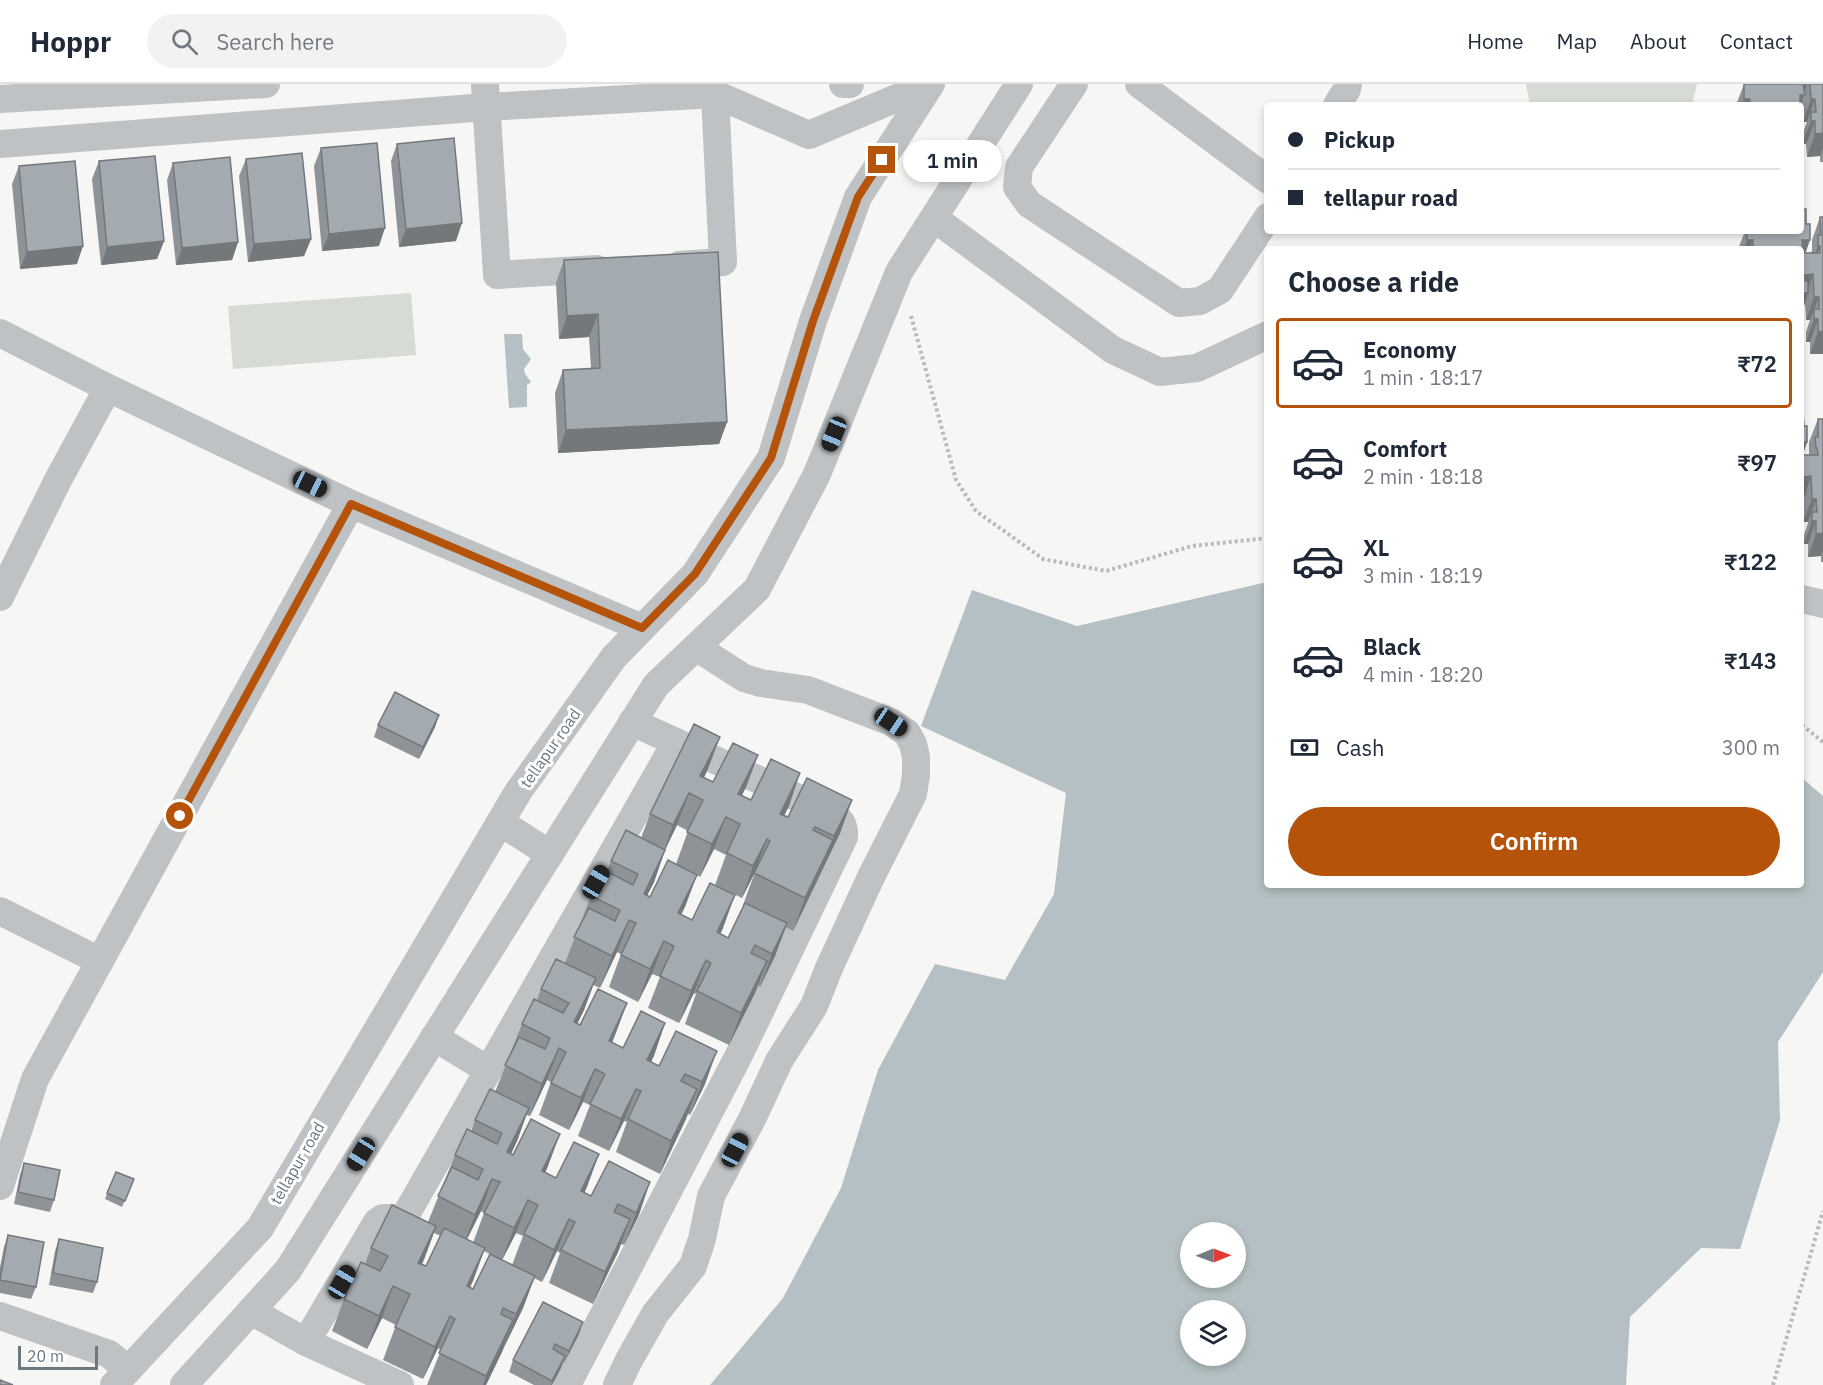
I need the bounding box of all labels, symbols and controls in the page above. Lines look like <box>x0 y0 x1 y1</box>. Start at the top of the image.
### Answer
search box <box>147 14 567 68</box>
text: Hoppr <box>30 23 111 60</box>
icon: search <box>168 25 201 58</box>
text: Search here <box>216 27 334 56</box>
text: Home <box>1467 27 1524 55</box>
text: Map <box>1557 27 1597 55</box>
text: About <box>1630 27 1687 55</box>
text: Contact <box>1720 27 1793 55</box>
text: Pickup <box>1324 125 1395 154</box>
callout: 1 min <box>903 139 1002 181</box>
route end <box>868 146 895 173</box>
text: 1 min <box>927 147 978 174</box>
text: tellapur road <box>1324 183 1458 212</box>
text: Choose a ride <box>1288 264 1459 299</box>
text: Economy <box>1363 335 1457 364</box>
icon: car <box>1291 336 1345 390</box>
text: ₹72 <box>1737 349 1777 378</box>
text: 1 min · 18:17 <box>1363 364 1483 391</box>
car <box>819 414 849 454</box>
text: Comfort <box>1363 434 1447 463</box>
icon: car <box>1291 435 1345 489</box>
text: ₹97 <box>1737 448 1777 477</box>
text: 2 min · 18:18 <box>1363 463 1483 490</box>
car <box>290 468 330 500</box>
text: XL <box>1363 533 1389 562</box>
icon: car <box>1291 534 1345 588</box>
text: ₹122 <box>1724 547 1777 576</box>
text: 3 min · 18:19 <box>1363 562 1483 589</box>
text: Black <box>1363 632 1421 661</box>
icon: car <box>1291 633 1345 687</box>
text: ₹143 <box>1724 646 1777 675</box>
text: 4 min · 18:20 <box>1363 661 1483 688</box>
car <box>871 704 911 740</box>
street label: tellapur road <box>515 705 585 791</box>
icon: cash <box>1288 731 1321 764</box>
text: Cash <box>1336 733 1385 762</box>
text: 300 m <box>1722 734 1780 761</box>
route start <box>166 802 193 829</box>
button: Confirm <box>1288 807 1780 876</box>
car <box>579 862 613 902</box>
street label: tellapur road <box>265 1118 329 1208</box>
car <box>719 1130 751 1170</box>
car <box>344 1134 378 1174</box>
north arrow <box>1180 1222 1246 1288</box>
map controls <box>1180 1222 1246 1366</box>
car <box>325 1262 359 1302</box>
button: layers <box>1180 1300 1246 1366</box>
scale bar <box>18 1343 98 1370</box>
text: 20 m <box>27 1346 64 1366</box>

